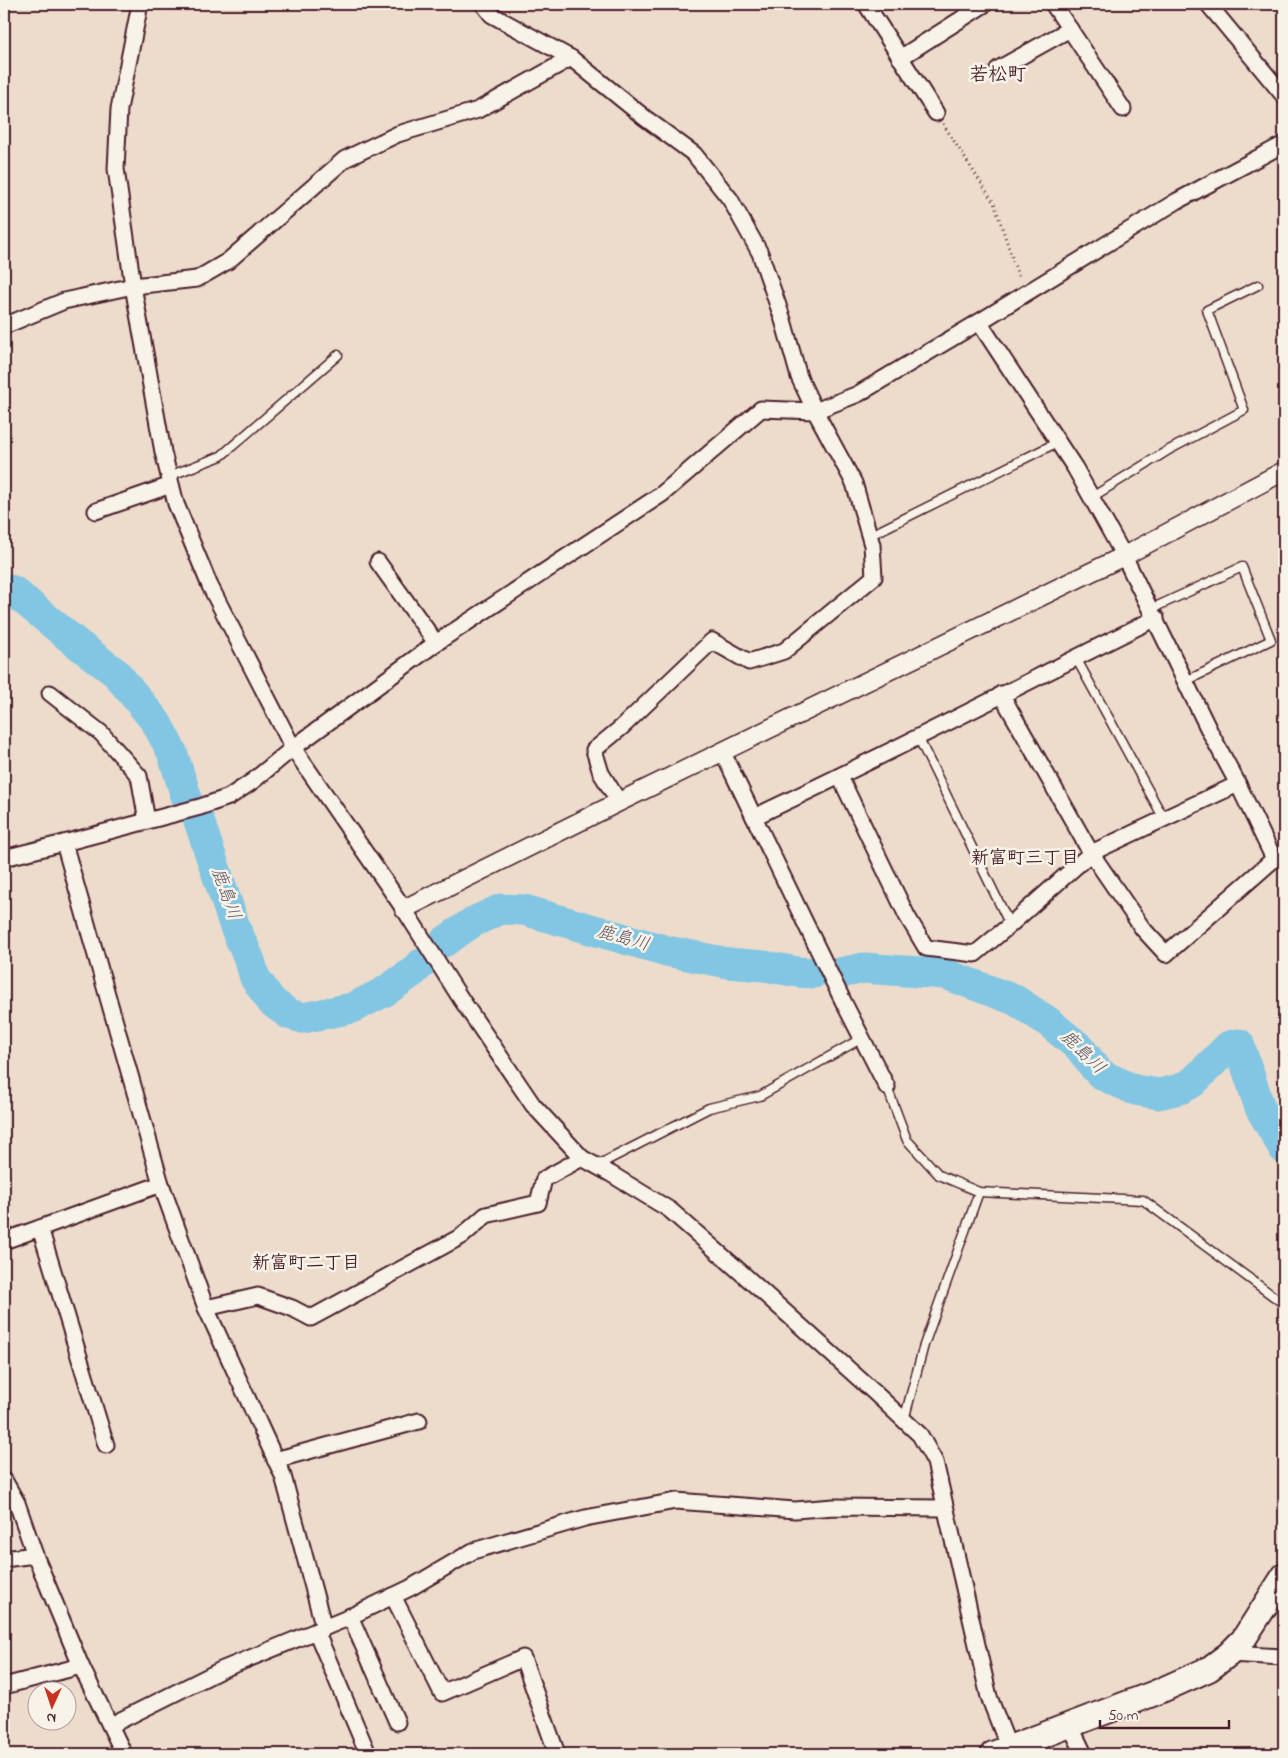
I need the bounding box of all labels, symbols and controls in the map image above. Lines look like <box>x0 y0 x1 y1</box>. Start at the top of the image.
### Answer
district label: 若松町 <box>969 62 1027 89</box>
district label: 新富町三丁目 <box>971 846 1079 872</box>
water label: 鹿島川 <box>204 864 246 924</box>
water label: 鹿島川 <box>593 919 653 959</box>
water label: 鹿島川 <box>1054 1025 1110 1081</box>
district label: 新富町二丁目 <box>252 1251 360 1277</box>
north arrow <box>28 1680 78 1730</box>
scale bar <box>1100 1698 1229 1730</box>
text: 50 m <box>1108 1705 1139 1727</box>
text: N <box>46 1707 57 1728</box>

